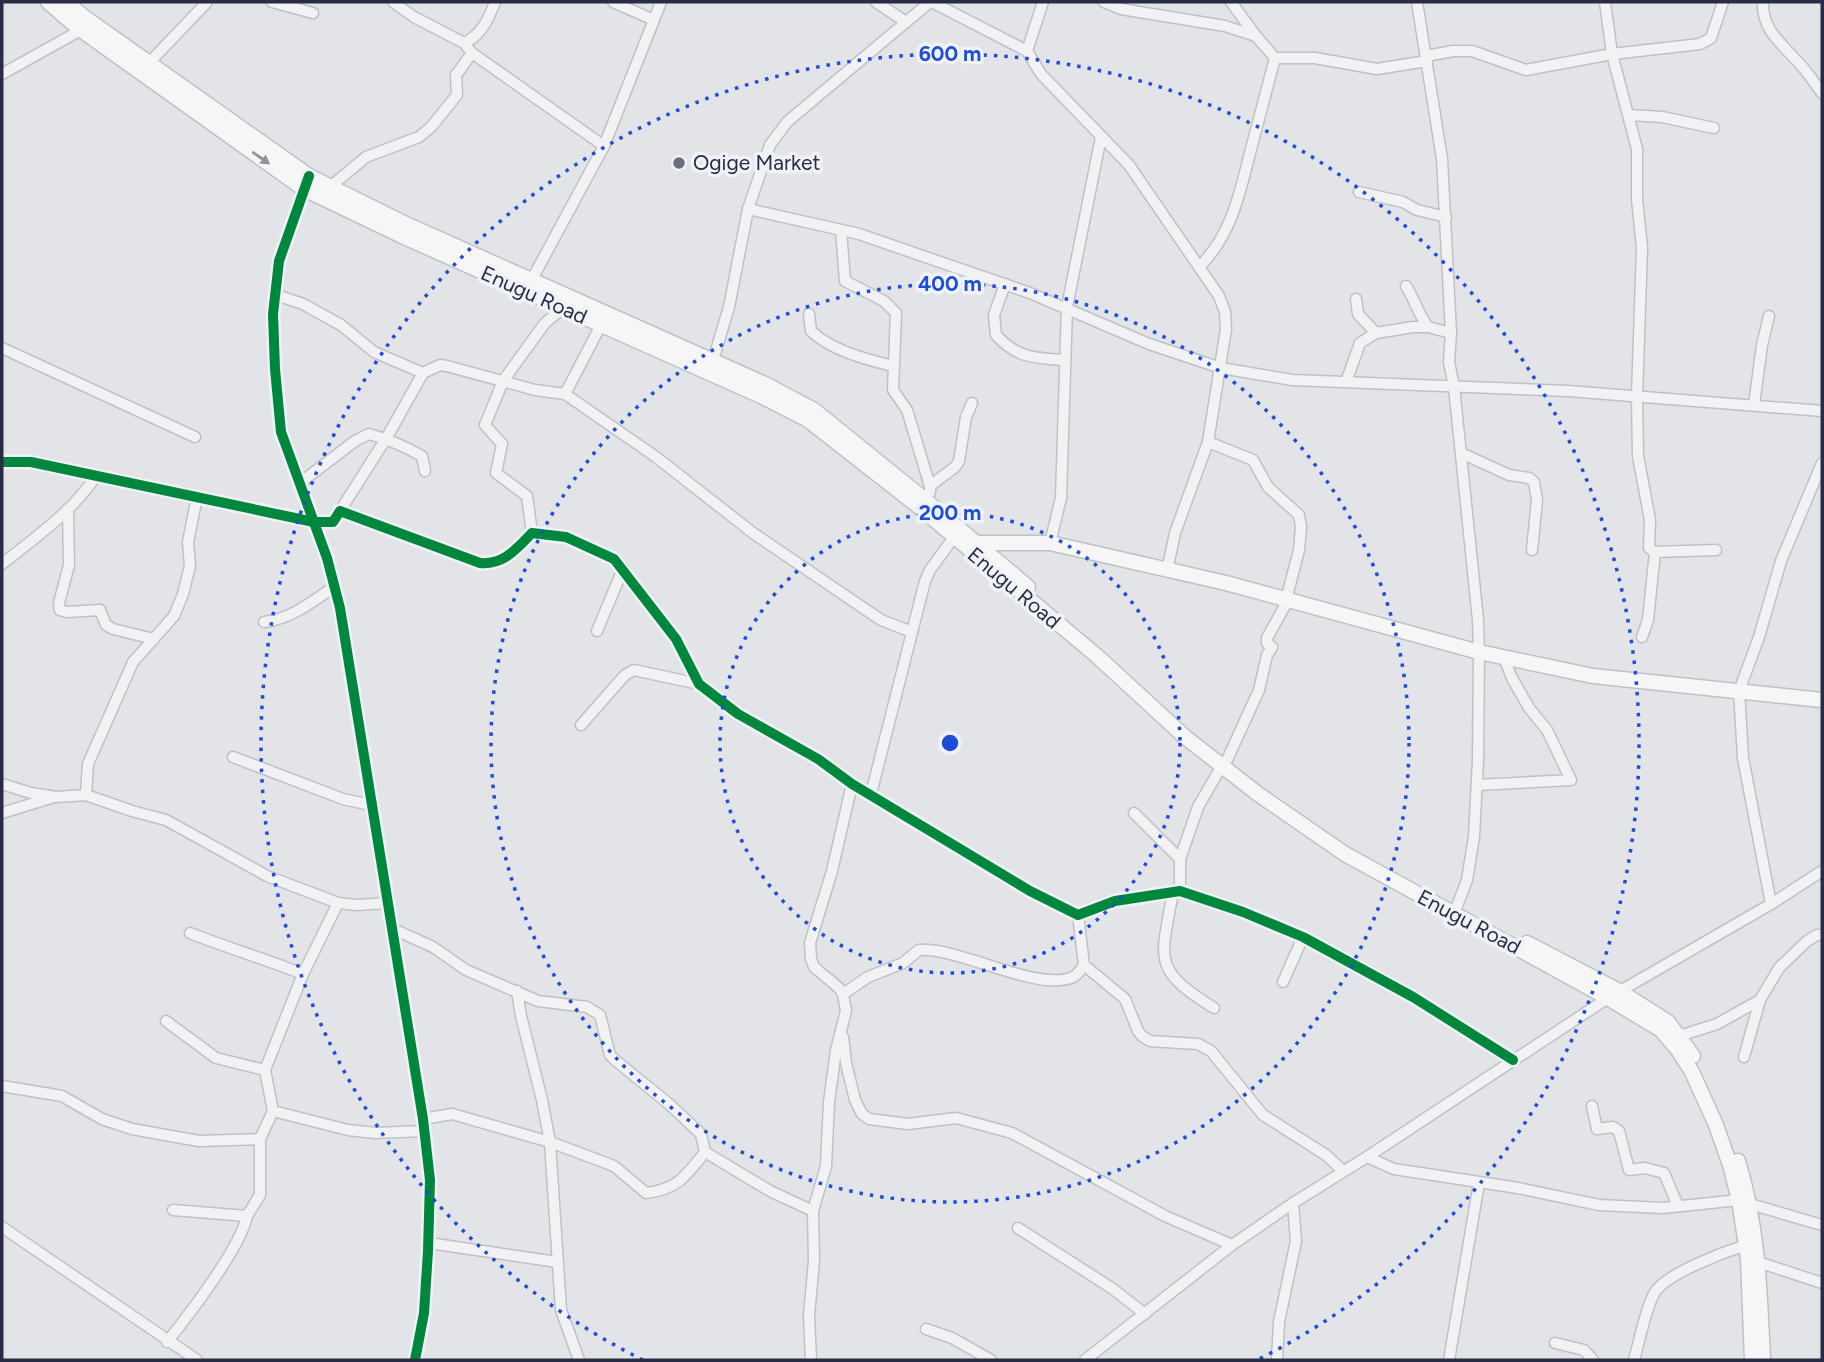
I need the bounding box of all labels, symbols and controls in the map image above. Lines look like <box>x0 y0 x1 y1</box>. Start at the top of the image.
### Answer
text: 600 m <box>919 41 981 66</box>
place label: Ogige Market <box>693 150 820 175</box>
one-way arrow <box>252 151 270 165</box>
marker: Ogige Market <box>671 155 687 171</box>
street label: Enugu Road <box>477 260 591 329</box>
text: 400 m <box>918 271 982 296</box>
text: 200 m <box>919 500 981 525</box>
street label: Enugu Road <box>963 542 1066 634</box>
centre of rings <box>938 731 962 755</box>
street label: Enugu Road <box>1413 884 1525 959</box>

